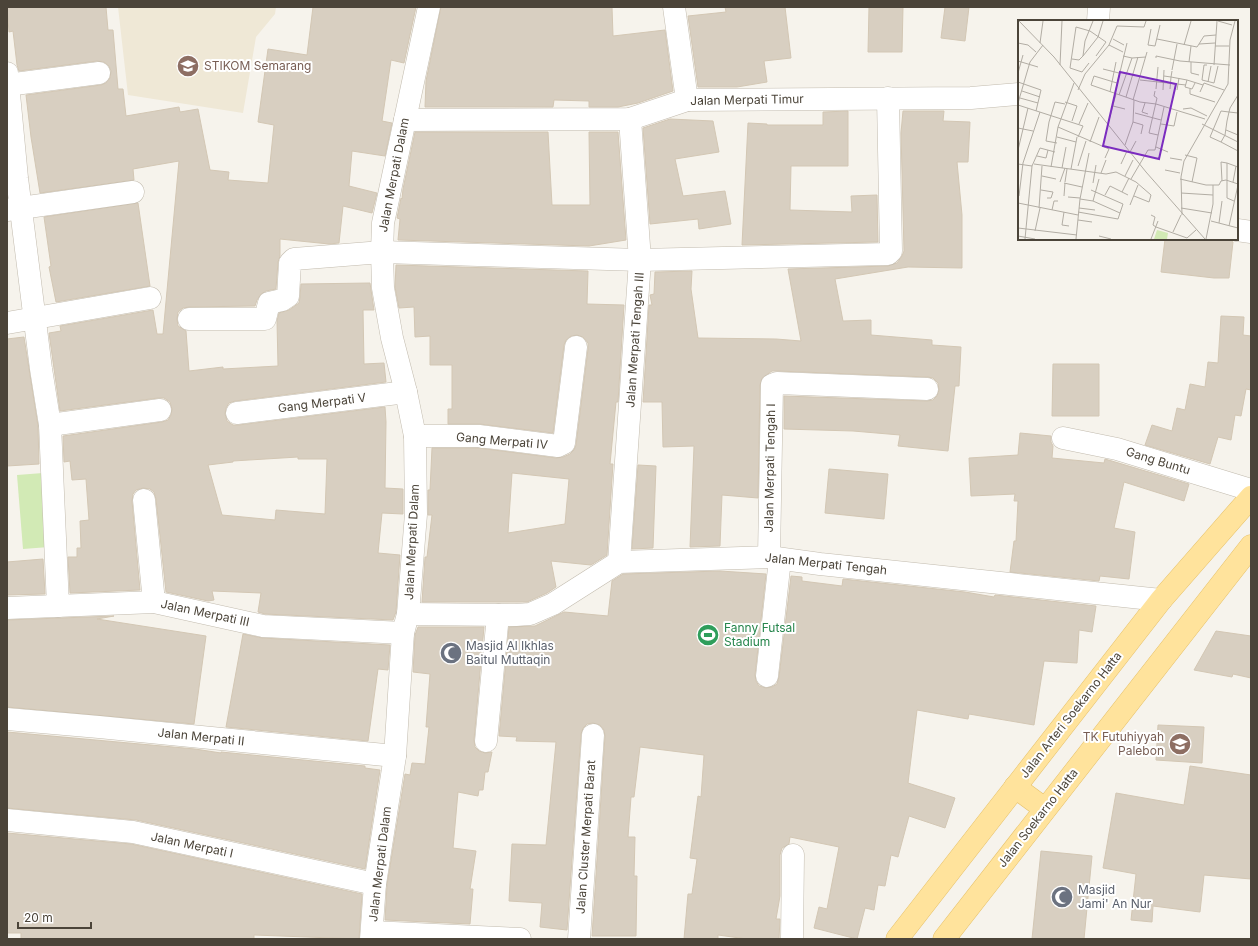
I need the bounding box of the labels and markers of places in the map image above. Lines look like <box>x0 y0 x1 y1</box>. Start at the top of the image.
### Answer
school or university icon: STIKOM Semarang <box>175 53 201 79</box>
place label: STIKOM Semarang <box>204 58 311 73</box>
place label: Fanny Futsal Stadium <box>724 620 795 649</box>
sports icon: Fanny Futsal Stadium <box>695 622 721 648</box>
place label: Masjid Al Ikhlas Baitul Muttaqin <box>466 638 554 667</box>
mosque icon: Masjid Al Ikhlas Baitul Muttaqin <box>438 640 464 666</box>
place label: TK Futuhiyyah Palebon <box>1083 729 1164 758</box>
school or university icon: TK Futuhiyyah Palebon <box>1167 731 1193 757</box>
place label: Masjid Jami' An Nur <box>1078 882 1152 911</box>
mosque icon: Masjid Jami' An Nur <box>1049 884 1075 910</box>

